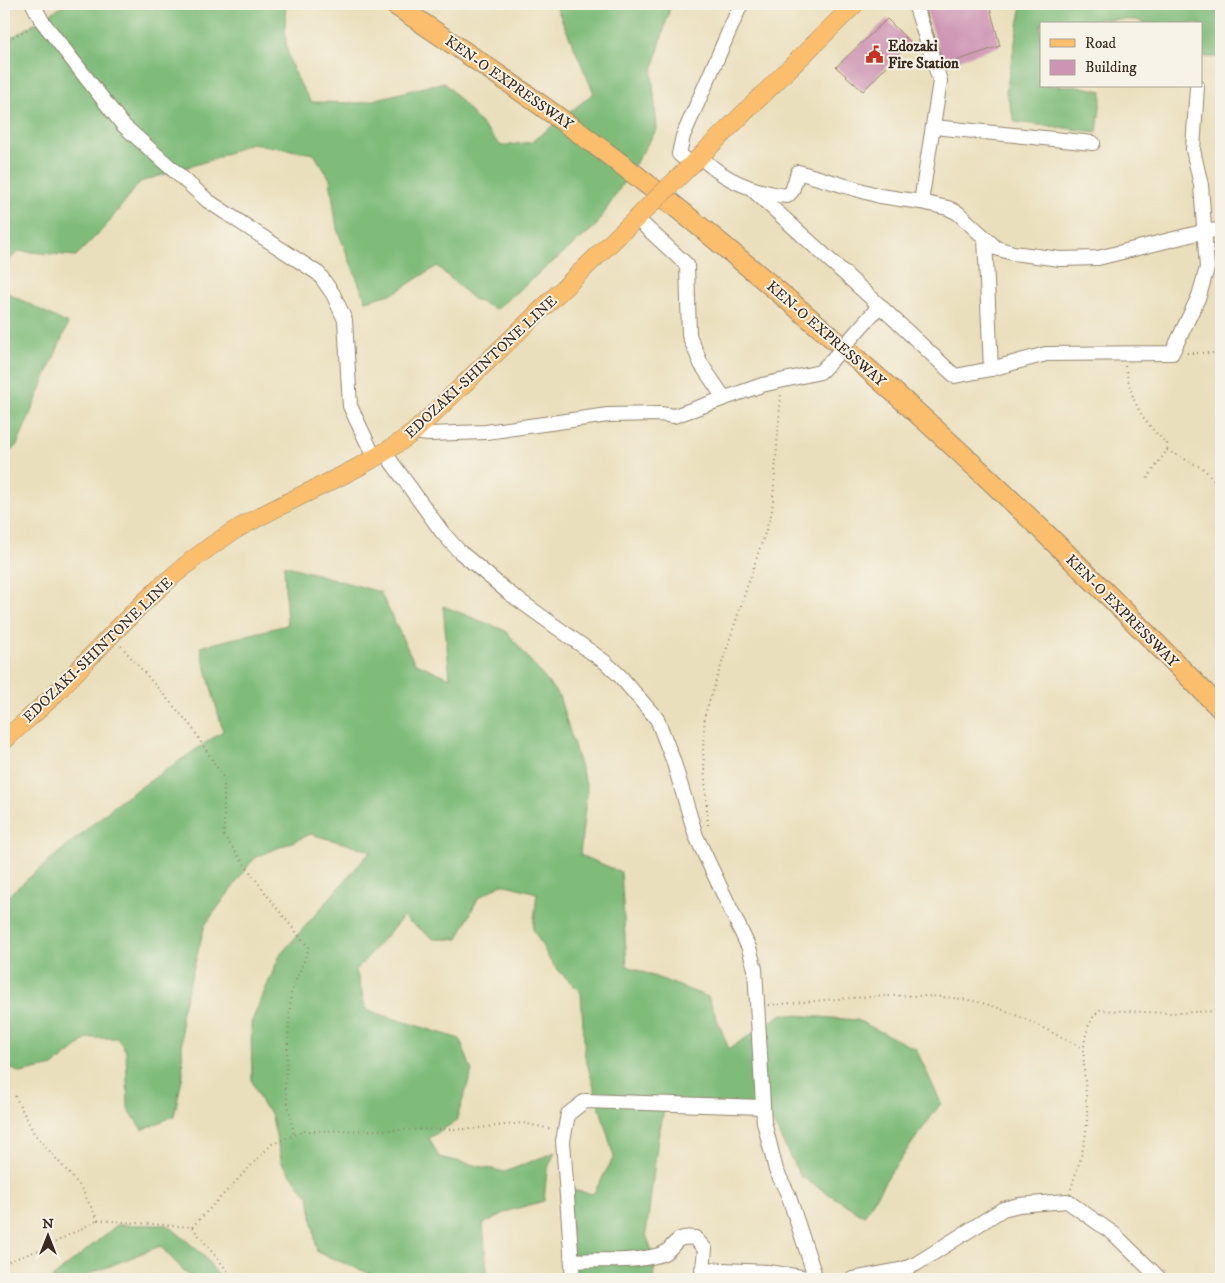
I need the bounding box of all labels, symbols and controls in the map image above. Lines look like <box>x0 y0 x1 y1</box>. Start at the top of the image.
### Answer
legend <box>1040 22 1202 88</box>
street label: KEN-O EXPRESSWAY <box>441 32 577 135</box>
text: Road <box>1085 34 1117 53</box>
place label: Edozaki Fire Station <box>888 37 959 73</box>
public building icon: Edozaki Fire Station <box>864 45 884 65</box>
text: Building <box>1085 58 1137 77</box>
street label: KEN-O EXPRESSWAY <box>762 277 890 391</box>
street label: EDOZAKI-SHINTONE LINE <box>401 291 561 443</box>
street label: KEN-O EXPRESSWAY <box>1062 551 1183 672</box>
street label: EDOZAKI-SHINTONE LINE <box>19 573 177 727</box>
north arrow <box>22 1210 72 1260</box>
text: N <box>42 1215 54 1233</box>

